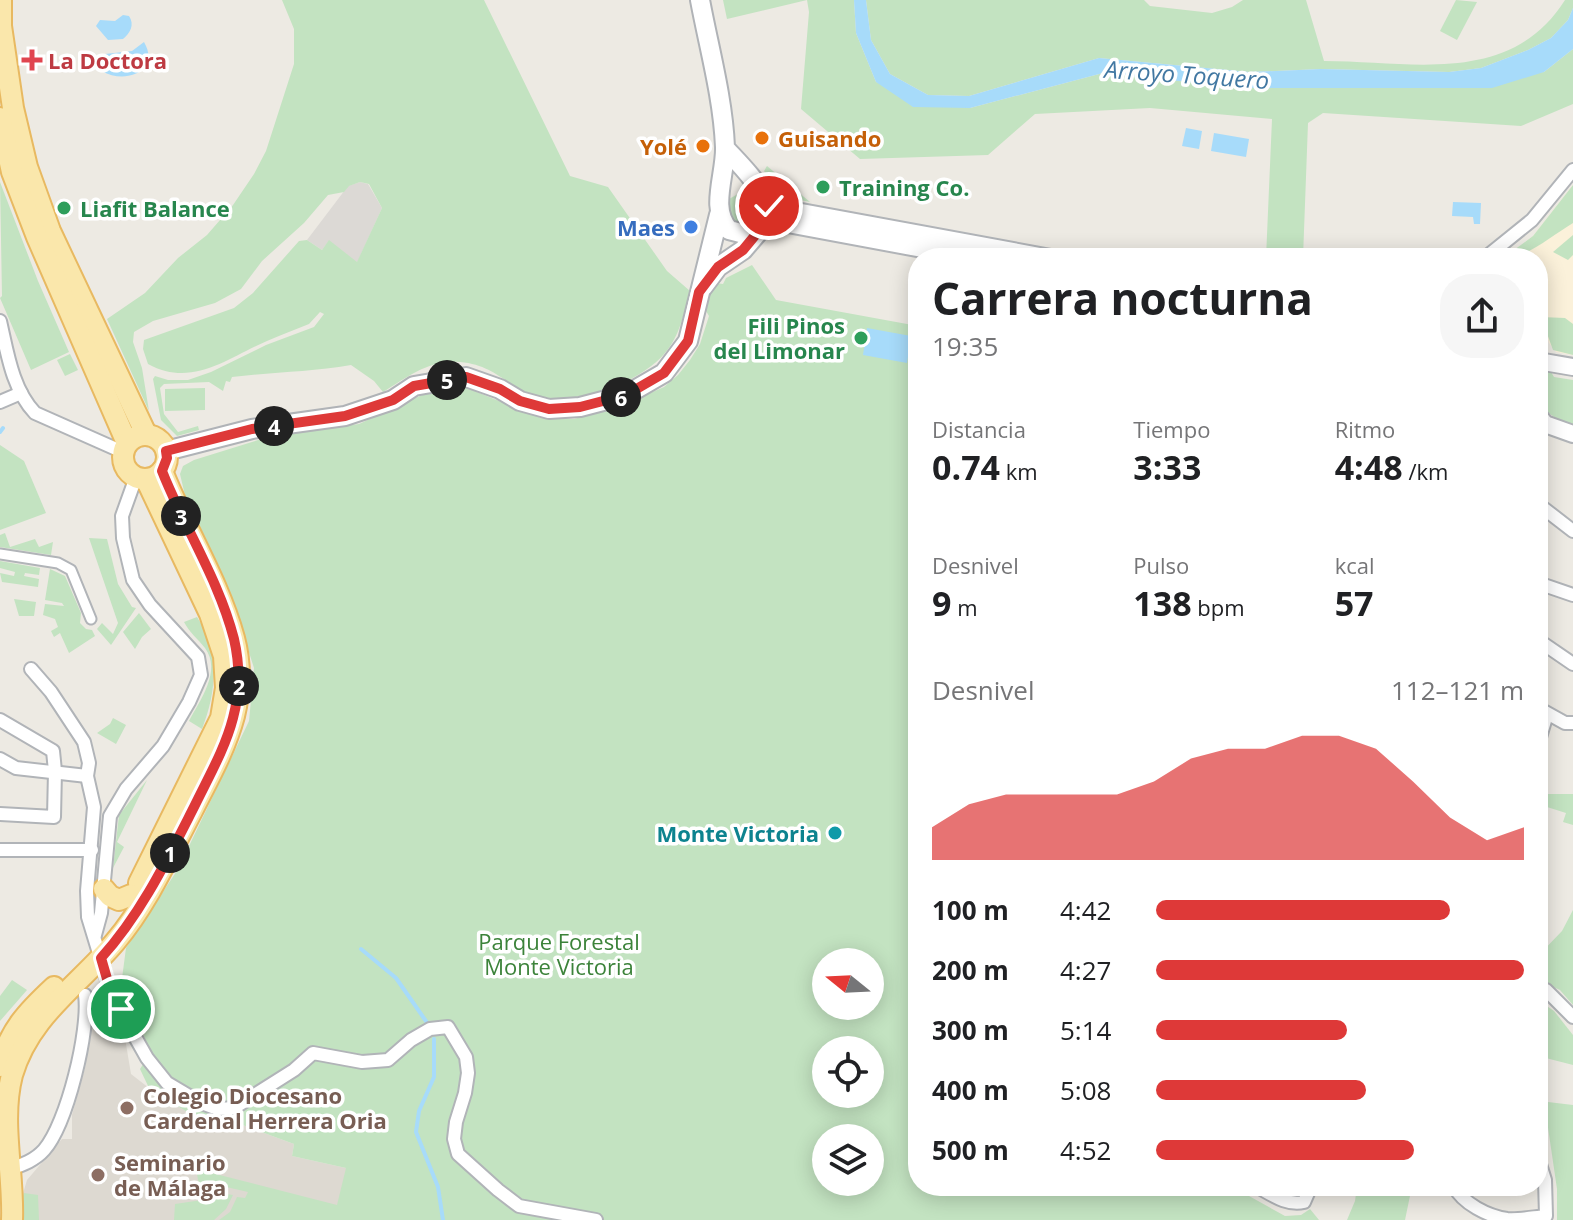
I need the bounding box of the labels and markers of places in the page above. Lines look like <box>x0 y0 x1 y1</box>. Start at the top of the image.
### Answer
place label: La Doctora <box>48 45 167 75</box>
marker: La Doctora <box>23 51 41 69</box>
place label: Guisando <box>778 123 881 153</box>
marker: Guisando <box>753 129 771 147</box>
place label: Yolé <box>640 131 687 161</box>
marker: Yolé <box>694 137 712 155</box>
pin <box>735 172 803 240</box>
place label: Training Co. <box>839 172 969 202</box>
marker: Training Co. <box>814 178 832 196</box>
place label: Liafit Balance <box>80 193 230 223</box>
marker: Liafit Balance <box>55 199 73 217</box>
place label: Maes <box>617 212 675 242</box>
marker: Maes <box>682 218 700 236</box>
place label: Fili Pinos del Limonar <box>714 310 845 365</box>
marker: Fili Pinos del Limonar <box>852 329 870 347</box>
pin: 5 <box>427 360 467 400</box>
pin: 6 <box>601 377 641 417</box>
pin: 4 <box>254 406 294 446</box>
pin: 3 <box>161 496 201 536</box>
pin: 2 <box>219 666 259 706</box>
place label: Monte Victoria <box>656 818 819 848</box>
marker: Monte Victoria <box>826 824 844 842</box>
pin: 1 <box>150 833 190 873</box>
pin <box>87 975 155 1043</box>
place label: Colegio Diocesano Cardenal Herrera Oria <box>143 1080 387 1135</box>
marker: Colegio Diocesano Cardenal Herrera Oria <box>118 1099 136 1117</box>
place label: Seminario de Málaga <box>114 1147 226 1202</box>
marker: Seminario de Málaga <box>89 1166 107 1184</box>

